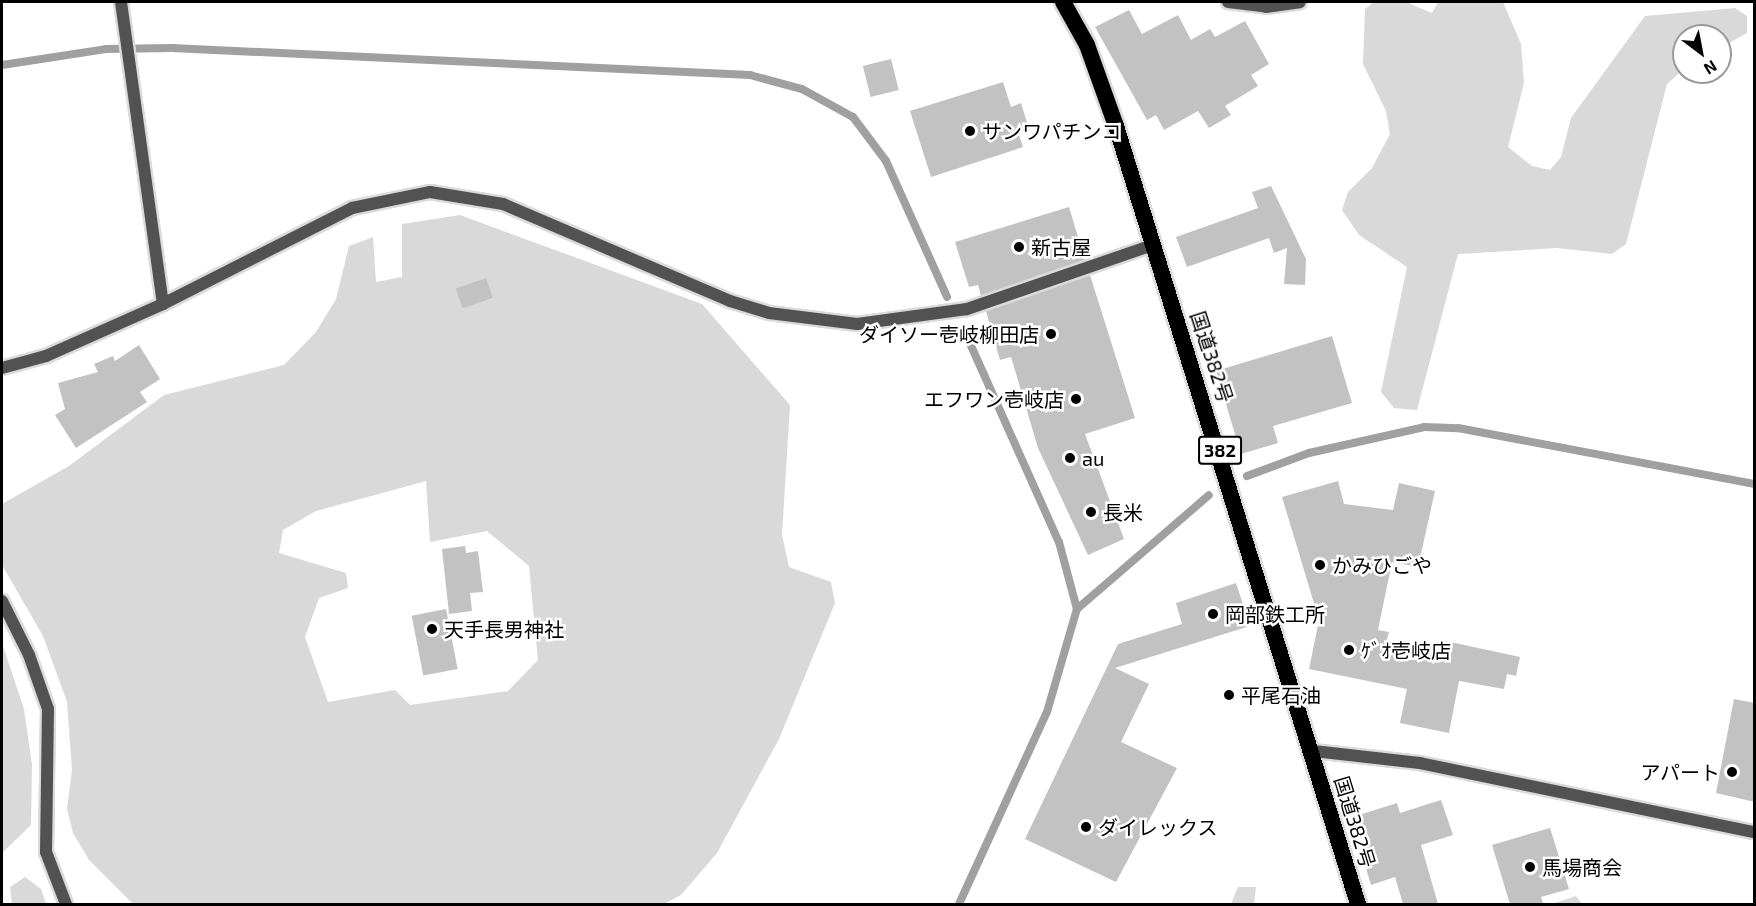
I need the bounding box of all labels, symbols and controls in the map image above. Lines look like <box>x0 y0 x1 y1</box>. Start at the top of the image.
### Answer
north arrow <box>1672 24 1732 84</box>
text: N <box>1701 57 1721 79</box>
place label: サンワパチンコ <box>982 119 1122 143</box>
marker: サンワパチンコ <box>963 124 977 138</box>
place label: 新古屋 <box>1031 235 1091 259</box>
marker: 新古屋 <box>1012 240 1026 254</box>
street label: 国道382号 <box>1186 308 1238 406</box>
place label: ダイソー壱岐柳田店 <box>859 322 1039 346</box>
marker: ダイソー壱岐柳田店 <box>1044 327 1058 341</box>
place label: エフワン壱岐店 <box>924 387 1064 411</box>
marker: エフワン壱岐店 <box>1069 392 1083 406</box>
road number: 382 <box>1198 435 1242 465</box>
place label: au <box>1082 446 1104 470</box>
marker: au <box>1063 451 1077 465</box>
place label: 長米 <box>1103 500 1143 524</box>
marker: 長米 <box>1084 505 1098 519</box>
place label: かみひごや <box>1332 553 1432 577</box>
marker: かみひごや <box>1313 558 1327 572</box>
place label: 岡部鉄工所 <box>1225 602 1325 626</box>
marker: 岡部鉄工所 <box>1206 607 1220 621</box>
place label: 天手長男神社 <box>444 617 564 641</box>
marker: 天手長男神社 <box>425 622 439 636</box>
place label: ｹﾞｵ壱岐店 <box>1361 638 1451 662</box>
marker: ｹﾞｵ壱岐店 <box>1342 643 1356 657</box>
place label: 平尾石油 <box>1241 683 1321 707</box>
marker: 平尾石油 <box>1222 688 1236 702</box>
place label: アパート <box>1640 760 1720 784</box>
marker: アパート <box>1725 765 1739 779</box>
street label: 国道382号 <box>1330 773 1380 871</box>
place label: ダイレックス <box>1098 815 1218 839</box>
marker: ダイレックス <box>1079 820 1093 834</box>
place label: 馬場商会 <box>1542 855 1622 879</box>
marker: 馬場商会 <box>1523 860 1537 874</box>

